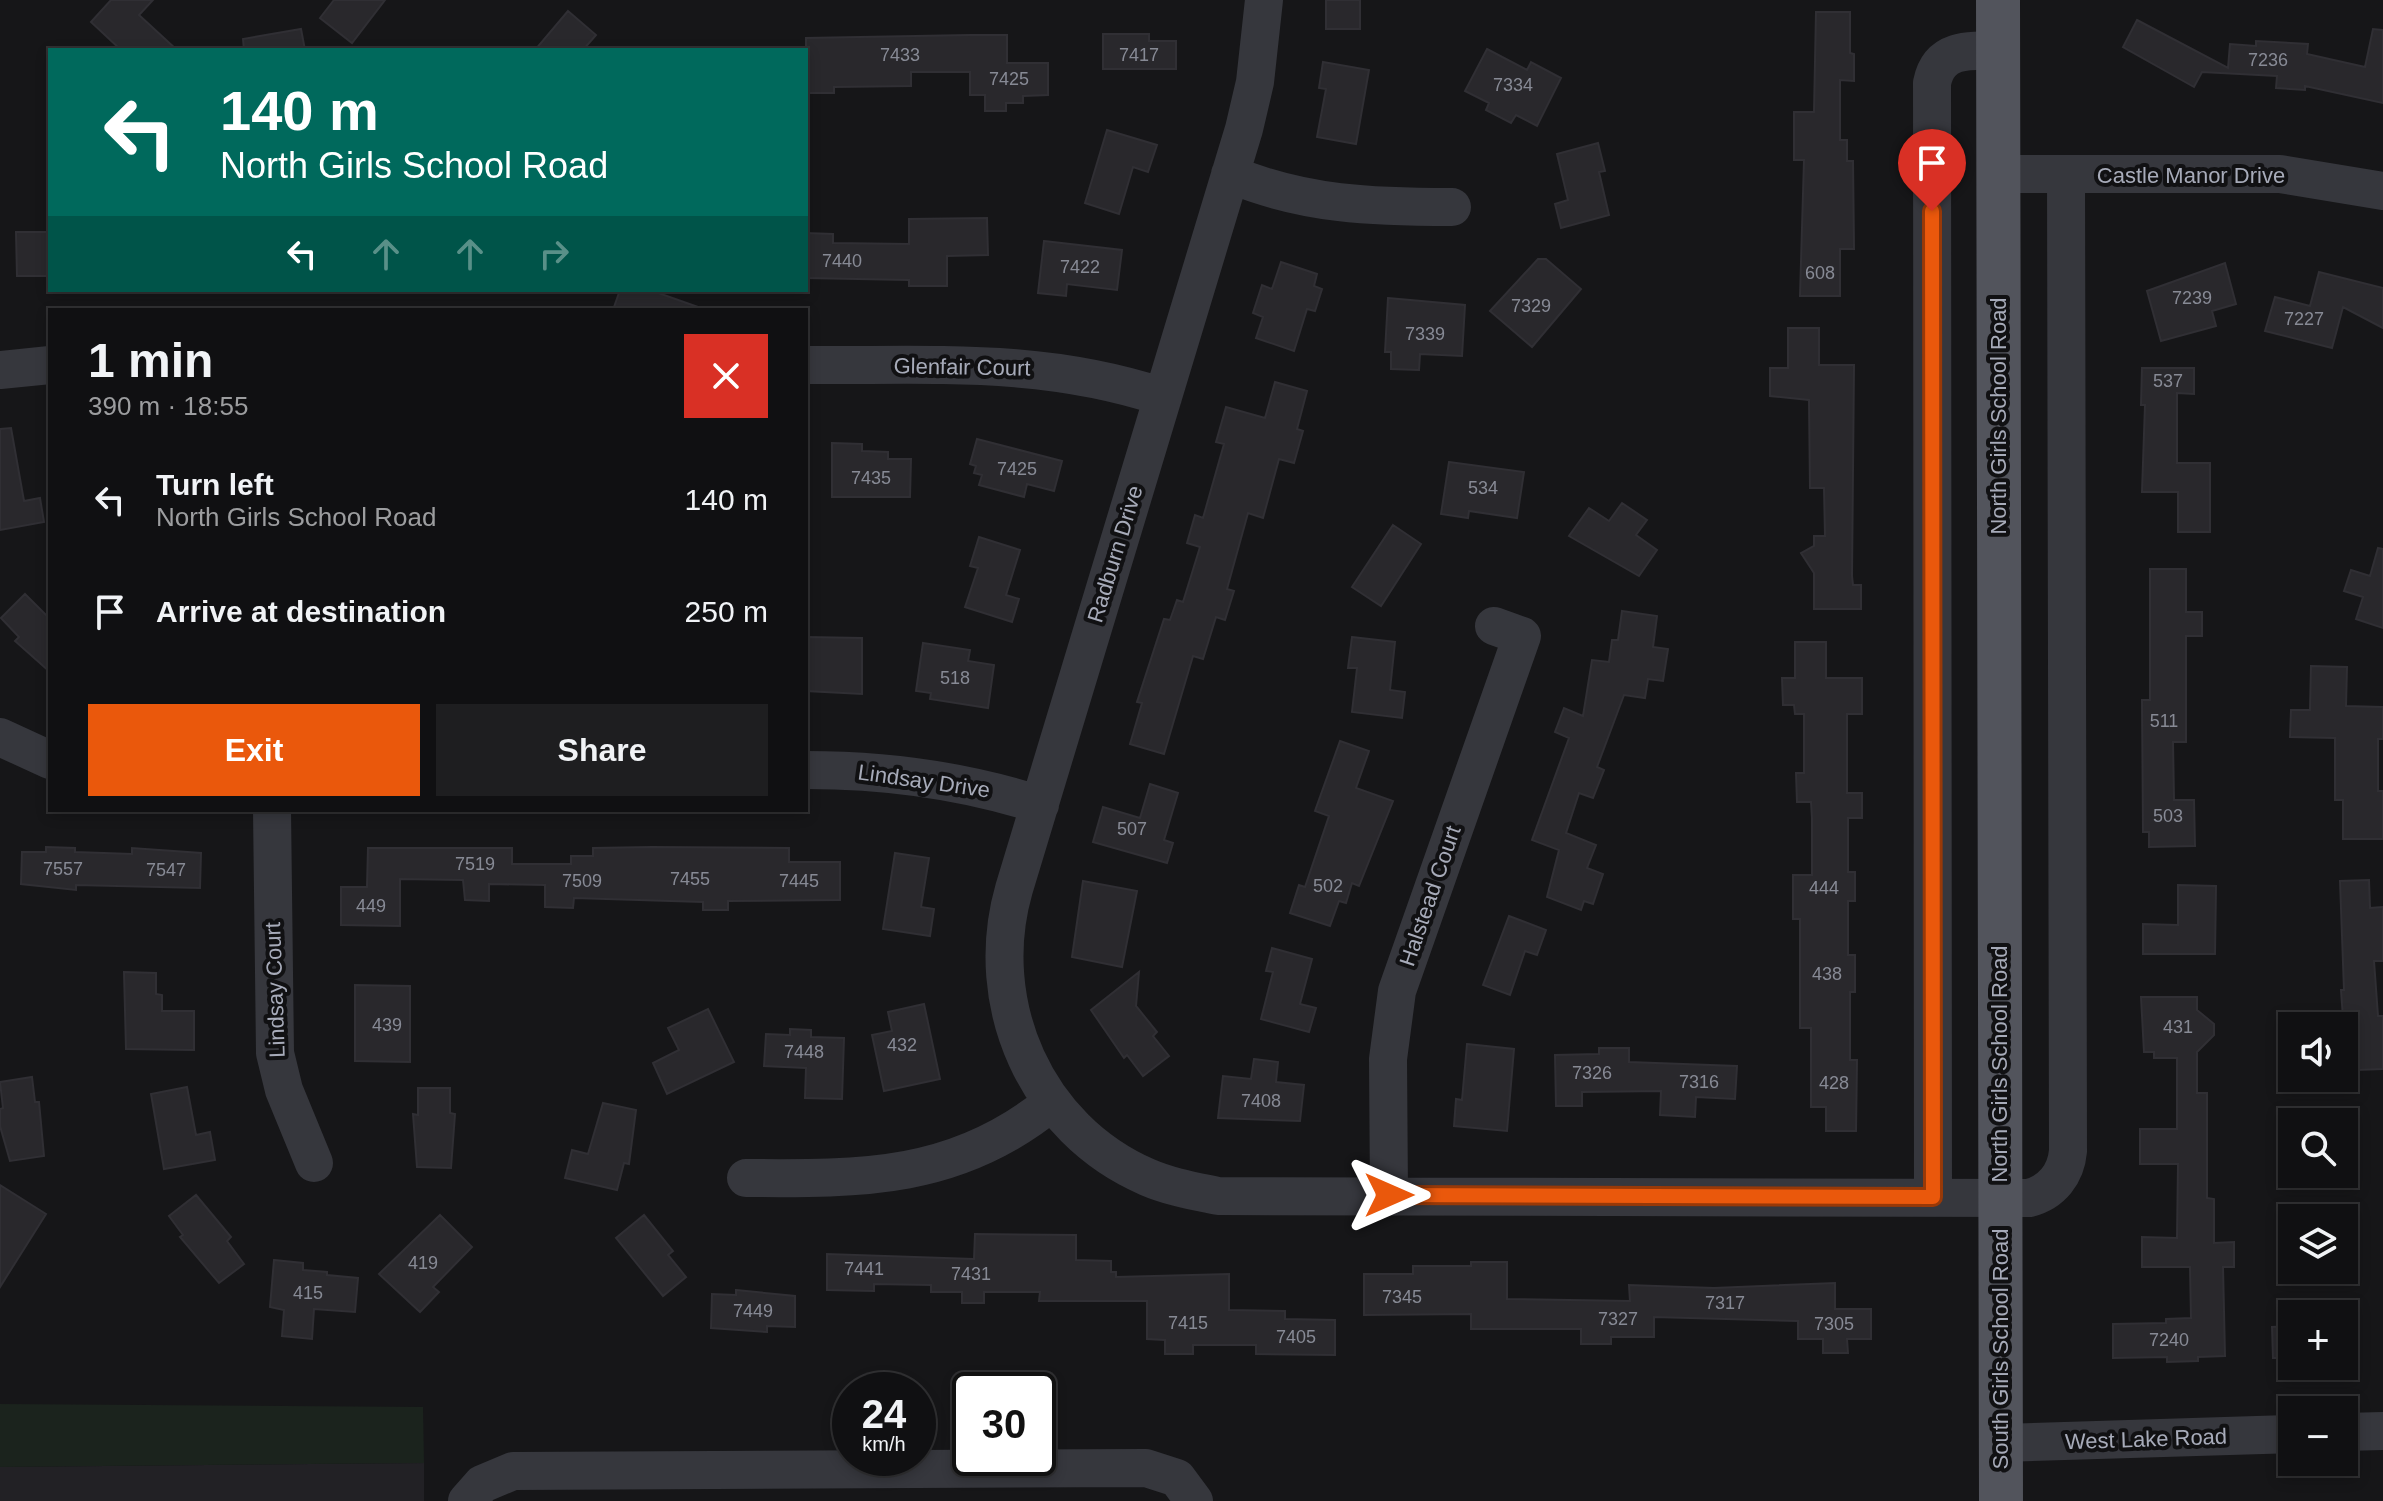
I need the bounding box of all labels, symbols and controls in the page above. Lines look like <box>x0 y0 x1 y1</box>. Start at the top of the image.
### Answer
house number: 7433 <box>880 45 920 65</box>
house number: 7417 <box>1119 45 1159 65</box>
house number: 7236 <box>2248 50 2288 70</box>
house number: 7425 <box>989 69 1029 89</box>
house number: 7334 <box>1493 75 1533 95</box>
text: 140 m <box>220 79 379 142</box>
icon: left <box>88 80 192 184</box>
pin <box>1898 129 1966 211</box>
icon: arrive <box>1910 141 1954 185</box>
text: North Girls School Road <box>220 145 608 186</box>
street label: Castle Manor Drive <box>2097 163 2285 188</box>
icon: left <box>280 232 324 276</box>
icon: ahead <box>364 232 408 276</box>
icon: ahead <box>448 232 492 276</box>
icon: right <box>532 232 576 276</box>
house number: 7440 <box>822 251 862 271</box>
house number: 7422 <box>1060 257 1100 277</box>
house number: 608 <box>1805 263 1835 283</box>
house number: 7239 <box>2172 288 2212 308</box>
house number: 7329 <box>1511 296 1551 316</box>
street label: North Girls School Road <box>1986 297 2011 535</box>
house number: 7227 <box>2284 309 2324 329</box>
house number: 7339 <box>1405 324 1445 344</box>
text: 1 min <box>88 334 213 387</box>
button: close <box>684 334 768 418</box>
street label: Glenfair Court <box>893 353 1031 381</box>
house number: 537 <box>2153 371 2183 391</box>
text: 390 m · 18:55 <box>88 391 248 421</box>
house number: 7425 <box>997 459 1037 479</box>
text: Turn left <box>156 468 274 501</box>
house number: 7435 <box>851 468 891 488</box>
icon: left <box>88 478 132 522</box>
house number: 534 <box>1468 478 1498 498</box>
text: 140 m <box>685 483 768 516</box>
street label: Radburn Drive <box>1082 483 1148 625</box>
text: North Girls School Road <box>156 502 436 532</box>
icon: arrive <box>88 590 132 634</box>
text: Arrive at destination <box>156 595 446 628</box>
text: 250 m <box>685 595 768 628</box>
house number: 518 <box>940 668 970 688</box>
button: Exit <box>88 704 420 796</box>
button: Share <box>436 704 768 796</box>
house number: 511 <box>2150 711 2178 731</box>
street label: Lindsay Drive <box>856 759 992 803</box>
house number: 503 <box>2153 806 2183 826</box>
house number: 507 <box>1117 819 1147 839</box>
street label: Halstead Court <box>1394 823 1466 969</box>
house number: 7519 <box>455 854 495 874</box>
house number: 7557 <box>43 859 83 879</box>
house number: 7547 <box>146 860 186 880</box>
house number: 7455 <box>670 869 710 889</box>
house number: 7509 <box>562 871 602 891</box>
house number: 7445 <box>779 871 819 891</box>
house number: 502 <box>1313 876 1343 896</box>
house number: 444 <box>1809 878 1839 898</box>
house number: 449 <box>356 896 386 916</box>
street label: Lindsay Court <box>260 922 290 1058</box>
street label: North Girls School Road <box>1987 945 2012 1183</box>
house number: 438 <box>1812 964 1842 984</box>
map controls <box>2278 1012 2358 1476</box>
button: sound <box>2278 1012 2358 1092</box>
house number: 439 <box>372 1015 402 1035</box>
house number: 431 <box>2163 1017 2193 1037</box>
house number: 432 <box>887 1035 917 1055</box>
house number: 7448 <box>784 1042 824 1062</box>
house number: 7326 <box>1572 1063 1612 1083</box>
house number: 7316 <box>1679 1072 1719 1092</box>
house number: 428 <box>1819 1073 1849 1093</box>
house number: 7408 <box>1241 1091 1281 1111</box>
button: search <box>2278 1108 2358 1188</box>
position arrow <box>1347 1153 1431 1237</box>
button: layers <box>2278 1204 2358 1284</box>
street label: South Girls School Road <box>1988 1229 2013 1469</box>
house number: 419 <box>408 1253 438 1273</box>
house number: 7441 <box>844 1259 884 1279</box>
house number: 7431 <box>951 1264 991 1284</box>
house number: 415 <box>293 1283 323 1303</box>
house number: 7345 <box>1382 1287 1422 1307</box>
house number: 7317 <box>1705 1293 1745 1313</box>
button: + <box>2278 1300 2358 1380</box>
house number: 7449 <box>733 1301 773 1321</box>
house number: 7327 <box>1598 1309 1638 1329</box>
house number: 7415 <box>1168 1313 1208 1333</box>
house number: 7305 <box>1814 1314 1854 1334</box>
house number: 7405 <box>1276 1327 1316 1347</box>
house number: 7240 <box>2149 1330 2189 1350</box>
speed limit sign: 30 <box>952 1372 1056 1476</box>
text: 24 <box>862 1392 906 1436</box>
button: − <box>2278 1396 2358 1476</box>
street label: West Lake Road <box>2064 1424 2228 1454</box>
text: km/h <box>862 1433 906 1455</box>

